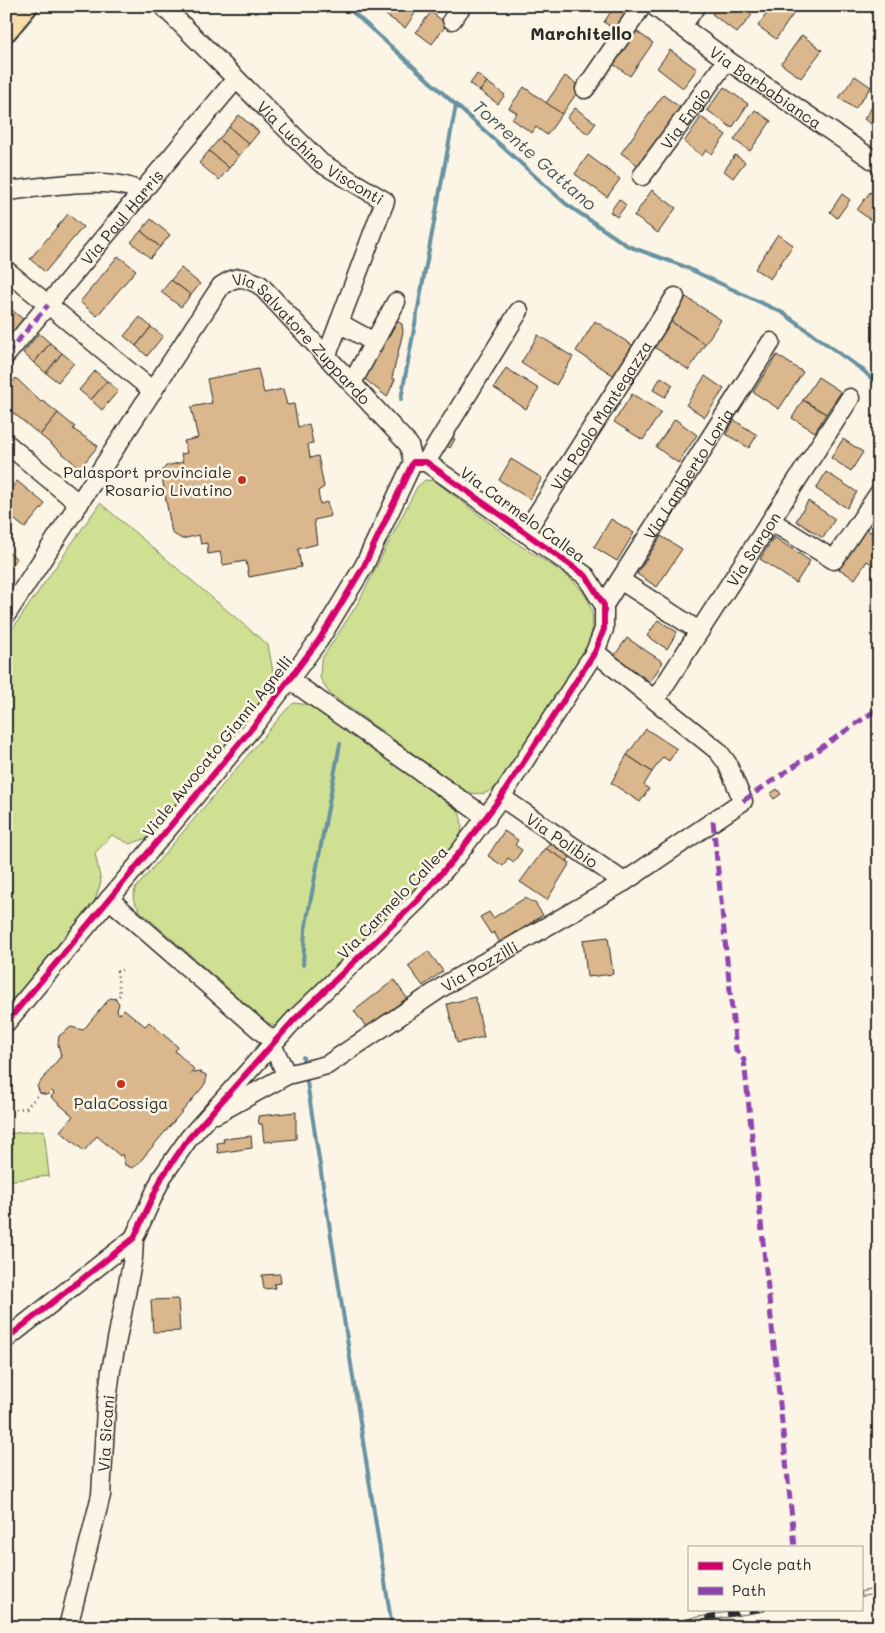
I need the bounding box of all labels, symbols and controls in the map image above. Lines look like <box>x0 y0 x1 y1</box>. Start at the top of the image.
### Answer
district label: Marchitello <box>530 21 632 45</box>
street label: Via Barbabianca <box>706 40 826 133</box>
street label: Via Engio <box>655 83 714 153</box>
water label: Torrente Gattano <box>468 94 602 216</box>
street label: Via Luchino Visconti <box>253 95 388 209</box>
street label: Via Paul Harris <box>75 165 167 269</box>
street label: Via Salvatore Zuppardo <box>230 267 376 408</box>
street label: Via Paolo Mantegazza <box>545 336 656 494</box>
street label: Via Lamberto Loria <box>638 403 737 543</box>
place label: Palasport provinciale Rosario Livatino <box>63 461 232 500</box>
street label: Via Carmelo Callea <box>456 461 590 567</box>
marker: Palasport provinciale Rosario Livatino <box>236 474 248 486</box>
street label: Via Sargon <box>721 507 785 590</box>
street label: Viale Avvocato Gianni Agnelli <box>137 651 297 841</box>
street label: Via Polibio <box>523 807 603 872</box>
street label: Via Carmelo Callea <box>332 841 452 963</box>
street label: Via Pozzilli <box>436 935 521 996</box>
marker: PalaCossiga <box>115 1078 127 1090</box>
place label: PalaCossiga <box>74 1092 168 1113</box>
street label: Via Sicani <box>92 1393 118 1472</box>
legend <box>688 1546 862 1610</box>
text: Cycle path <box>732 1554 811 1574</box>
text: Path <box>732 1580 766 1600</box>

